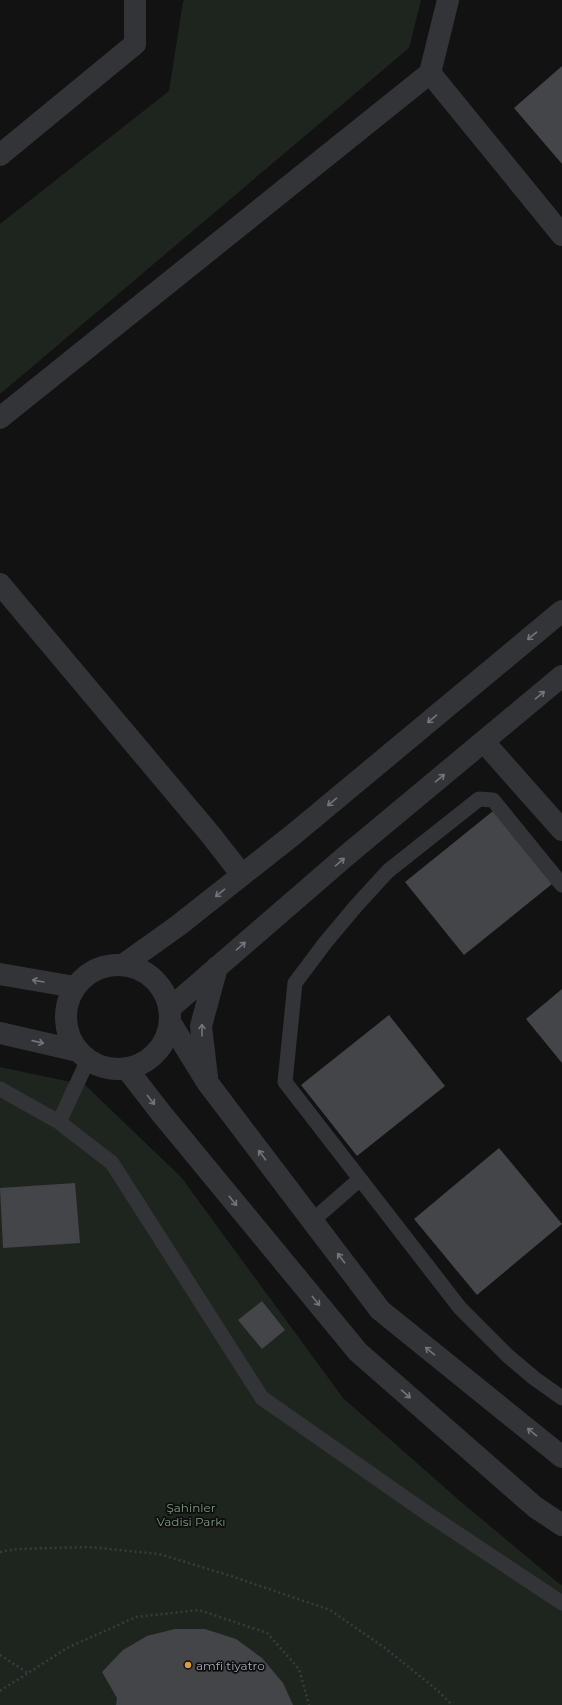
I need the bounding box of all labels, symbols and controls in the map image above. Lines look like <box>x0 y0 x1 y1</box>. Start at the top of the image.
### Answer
one-way arrow <box>527 632 537 641</box>
one-way arrow <box>534 691 545 700</box>
one-way arrow <box>427 715 437 724</box>
one-way arrow <box>434 774 445 783</box>
one-way arrow <box>326 798 337 807</box>
one-way arrow <box>334 857 345 866</box>
one-way arrow <box>214 888 225 897</box>
one-way arrow <box>236 942 247 951</box>
one-way arrow <box>31 976 44 984</box>
one-way arrow <box>198 1023 206 1036</box>
one-way arrow <box>31 1039 44 1047</box>
one-way arrow <box>147 1094 155 1105</box>
one-way arrow <box>258 1149 266 1160</box>
one-way arrow <box>229 1195 238 1206</box>
one-way arrow <box>336 1253 345 1264</box>
one-way arrow <box>311 1296 320 1306</box>
one-way arrow <box>425 1346 436 1355</box>
one-way arrow <box>401 1389 411 1399</box>
one-way arrow <box>526 1428 537 1437</box>
park label: Şahinler Vadisi Parkı <box>157 1500 225 1529</box>
place label: amfi tiyatro <box>196 1658 265 1673</box>
marker: amfi tiyatro <box>183 1660 193 1670</box>

